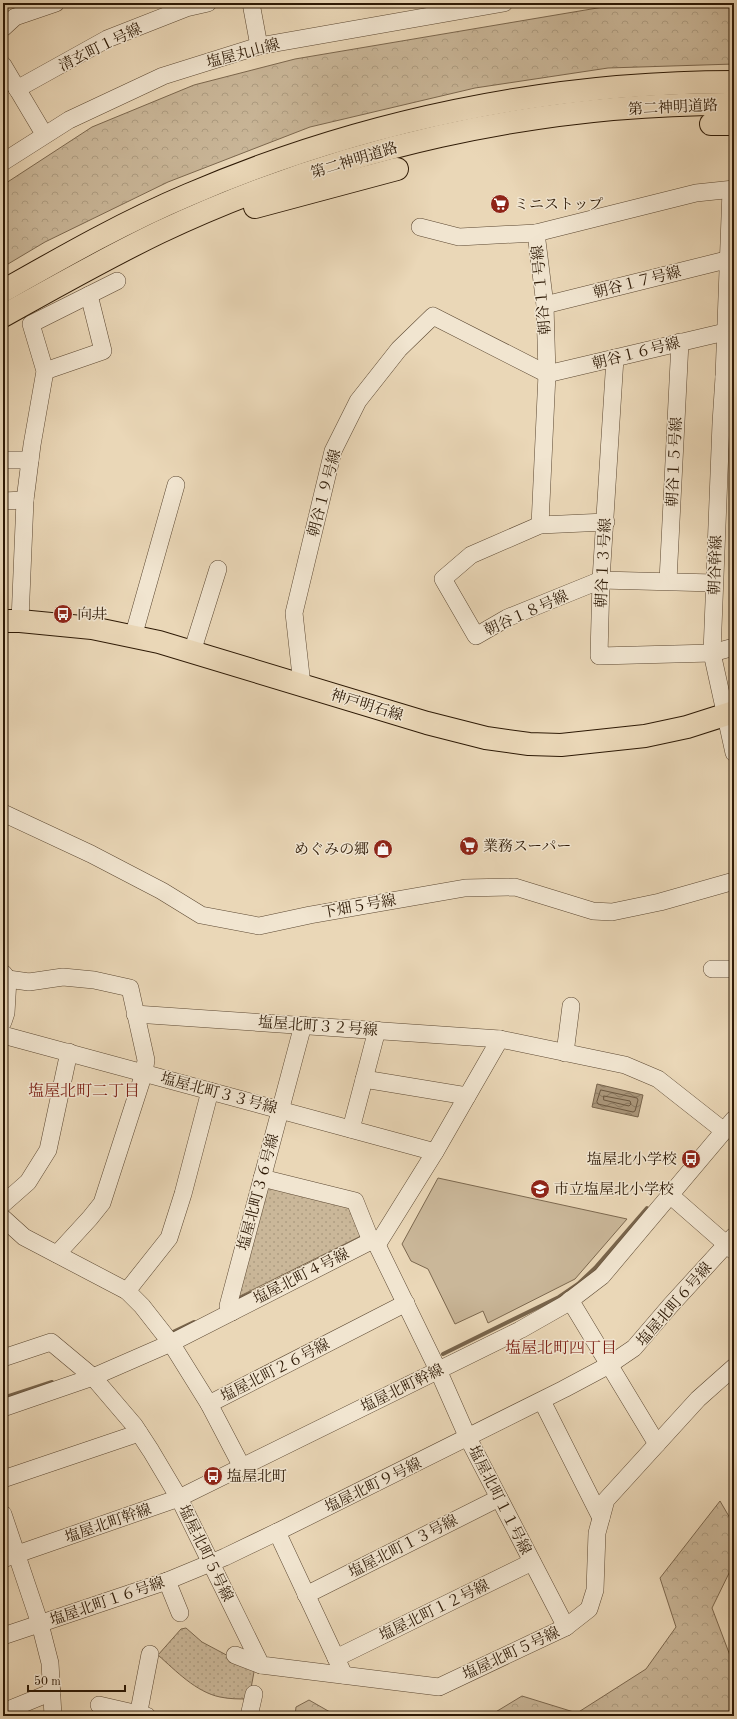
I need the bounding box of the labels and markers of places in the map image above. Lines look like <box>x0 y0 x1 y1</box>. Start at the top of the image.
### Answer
supermarket icon: ミニストップ <box>489 193 511 215</box>
place label: ミニストップ <box>514 197 604 213</box>
bus stop icon: 向井 <box>52 603 74 625</box>
place label: 向井 <box>77 606 107 623</box>
supermarket icon: 業務スーパー <box>458 835 480 857</box>
shop icon: めぐみの郷 <box>372 838 394 860</box>
place label: 業務スーパー <box>483 838 572 855</box>
place label: めぐみの郷 <box>294 841 369 858</box>
bus stop icon: 塩屋北小学校 <box>680 1148 702 1170</box>
place label: 塩屋北小学校 <box>587 1151 677 1168</box>
school or university icon: 市立塩屋北小学校 <box>529 1178 551 1200</box>
place label: 市立塩屋北小学校 <box>554 1181 674 1198</box>
bus stop icon: 塩屋北町 <box>202 1465 224 1487</box>
place label: 塩屋北町 <box>227 1468 287 1485</box>

